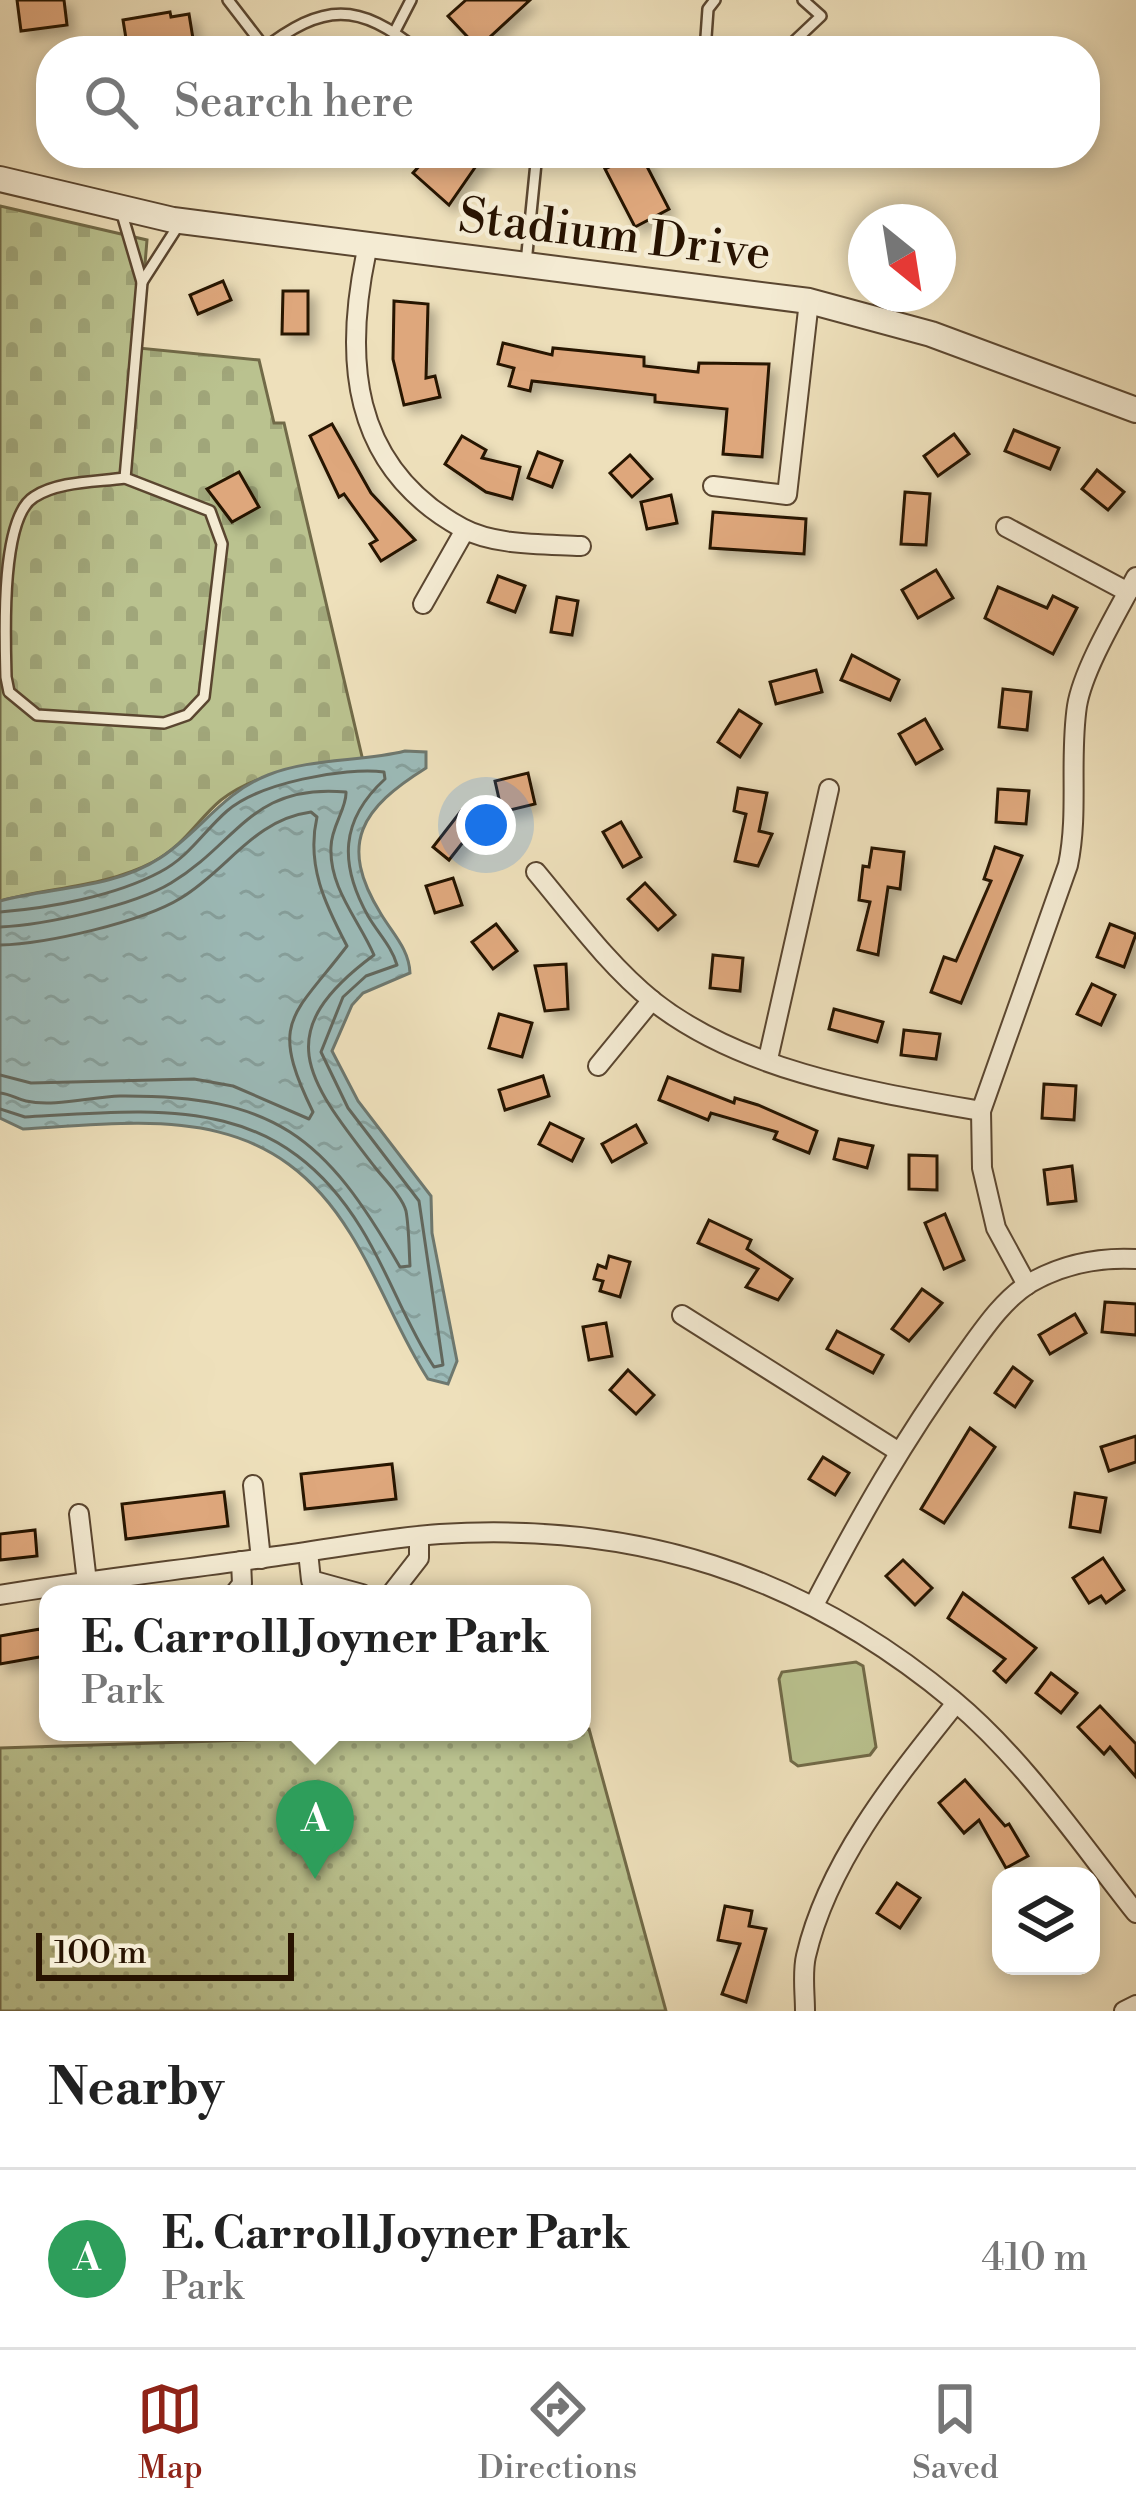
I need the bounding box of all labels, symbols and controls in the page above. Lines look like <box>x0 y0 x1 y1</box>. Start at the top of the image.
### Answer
search box <box>36 36 1100 168</box>
icon: search <box>78 69 144 135</box>
text: Search here <box>174 74 414 131</box>
street label: Stadium Drive <box>455 187 774 285</box>
north arrow <box>848 204 956 312</box>
your location <box>456 795 516 855</box>
popup <box>39 1585 591 1741</box>
text: E. Carroll Joyner Park <box>81 1610 549 1667</box>
text: Park <box>81 1667 163 1716</box>
pin: A <box>276 1780 354 1879</box>
map controls <box>992 1867 1100 1975</box>
button: layers <box>992 1867 1100 1975</box>
scale bar <box>36 1927 294 1980</box>
text: 100 m <box>54 1933 147 1974</box>
text: Nearby <box>48 2057 224 2121</box>
text: E. Carroll Joyner Park <box>162 2206 629 2263</box>
text: A <box>73 2234 101 2283</box>
text: 410 m <box>981 2234 1088 2283</box>
text: Park <box>162 2263 243 2312</box>
tab: Map <box>137 2376 203 2489</box>
tab: Directions <box>478 2376 637 2489</box>
tab: Saved <box>912 2376 999 2489</box>

